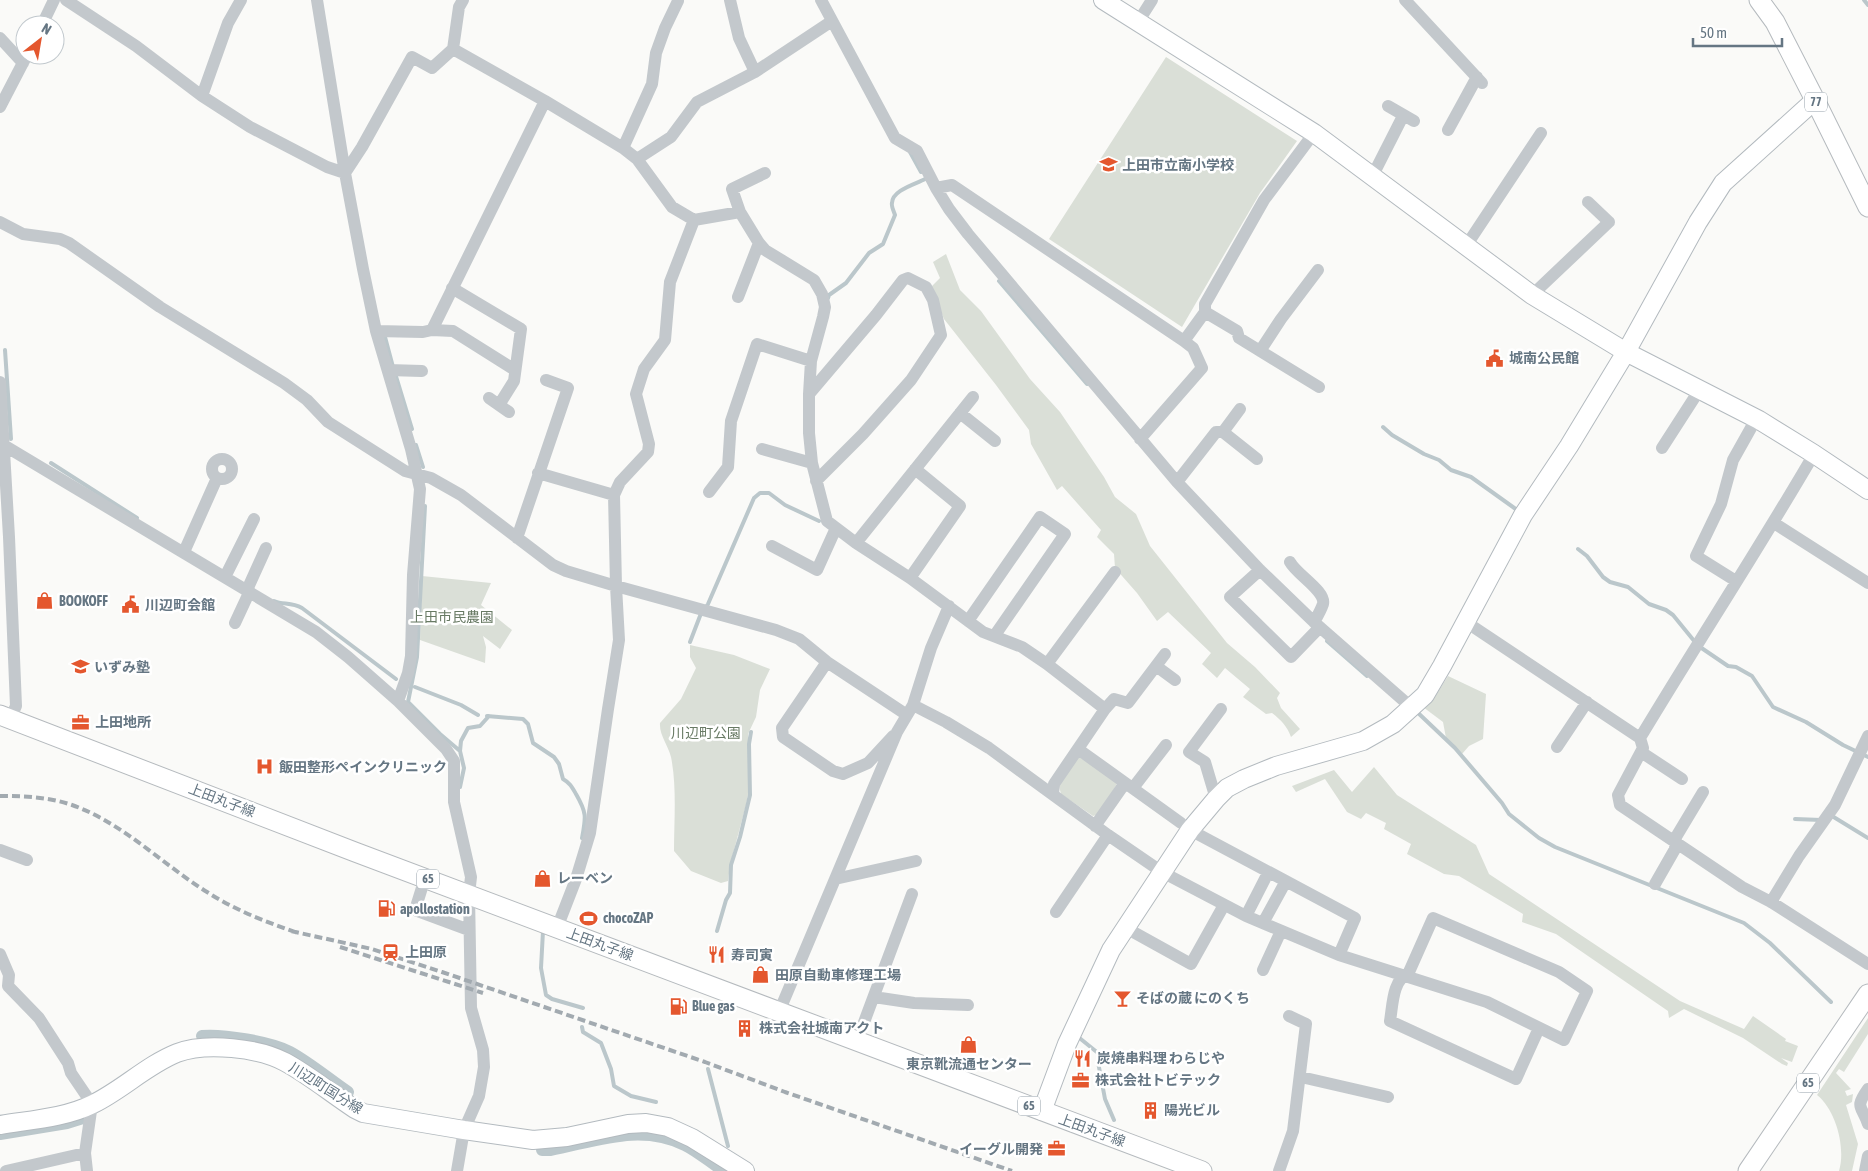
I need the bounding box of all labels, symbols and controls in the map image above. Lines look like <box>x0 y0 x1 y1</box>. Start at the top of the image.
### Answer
north arrow <box>15 15 65 65</box>
scale bar <box>1693 15 1782 47</box>
text: N <box>39 20 54 38</box>
text: 50 m <box>1700 24 1727 41</box>
road number: 77 <box>1805 92 1827 111</box>
school or university icon: 上田市立南小学校 <box>1098 155 1118 175</box>
place label: 上田市立南小学校 <box>1122 157 1234 173</box>
public building icon: 城南公民館 <box>1485 348 1505 368</box>
place label: 城南公民館 <box>1509 350 1579 366</box>
shop icon: BOOKOFF <box>35 591 55 611</box>
place label: BOOKOFF <box>59 593 108 609</box>
public building icon: 川辺町会館 <box>121 595 141 615</box>
place label: 川辺町会館 <box>145 597 215 613</box>
park label: 上田市民農園 <box>410 609 494 625</box>
school or university icon: いずみ塾 <box>70 657 90 677</box>
place label: いずみ塾 <box>94 659 150 675</box>
office icon: 上田地所 <box>71 712 91 732</box>
place label: 上田地所 <box>95 714 151 730</box>
park label: 川辺町公園 <box>671 725 741 741</box>
hospital icon: 飯田整形ペインクリニック <box>255 757 275 777</box>
place label: 飯田整形ペインクリニック <box>279 759 447 775</box>
street label: 上田丸子線 <box>186 780 258 820</box>
shop icon: レーベン <box>533 868 553 888</box>
road number: 65 <box>417 870 439 889</box>
place label: レーベン <box>557 870 613 886</box>
fuel station icon: apollostation <box>376 899 396 919</box>
place label: apollostation <box>400 901 470 917</box>
sports icon: chocoZAP <box>579 908 599 928</box>
place label: chocoZAP <box>603 910 653 926</box>
street label: 上田丸子線 <box>564 925 636 963</box>
station icon: 上田原 <box>381 942 401 962</box>
place label: 上田原 <box>405 944 447 960</box>
restaurant icon: 寿司寅 <box>707 945 727 965</box>
place label: 寿司寅 <box>731 947 773 963</box>
shop icon: 田原自動車修理工場 <box>751 965 771 985</box>
place label: 田原自動車修理工場 <box>775 967 901 983</box>
bar icon: そばの蔵 にのくち <box>1112 988 1132 1008</box>
place label: そばの蔵 にのくち <box>1136 990 1250 1006</box>
fuel station icon: Blue gas <box>668 996 688 1016</box>
place label: Blue gas <box>692 998 735 1014</box>
building icon: 株式会社城南アクト <box>735 1018 755 1038</box>
place label: 株式会社城南アクト <box>759 1020 884 1036</box>
shop icon: 東京靴流通センター <box>959 1034 979 1054</box>
restaurant icon: 炭焼串料理 わらじや <box>1073 1048 1093 1068</box>
place label: 炭焼串料理 わらじや <box>1097 1050 1225 1066</box>
place label: 東京靴流通センター <box>906 1056 1032 1072</box>
street label: 川辺町国分線 <box>286 1059 366 1117</box>
office icon: 株式会社トビテック <box>1071 1070 1091 1090</box>
place label: 株式会社トビテック <box>1095 1072 1221 1088</box>
road number: 65 <box>1797 1074 1819 1092</box>
road number: 65 <box>1018 1096 1040 1116</box>
building icon: 陽光ビル <box>1140 1100 1160 1120</box>
place label: 陽光ビル <box>1164 1102 1220 1118</box>
street label: 上田丸子線 <box>1056 1111 1128 1149</box>
office icon: イーグル開発 <box>1047 1139 1067 1159</box>
place label: イーグル開発 <box>959 1141 1043 1157</box>

